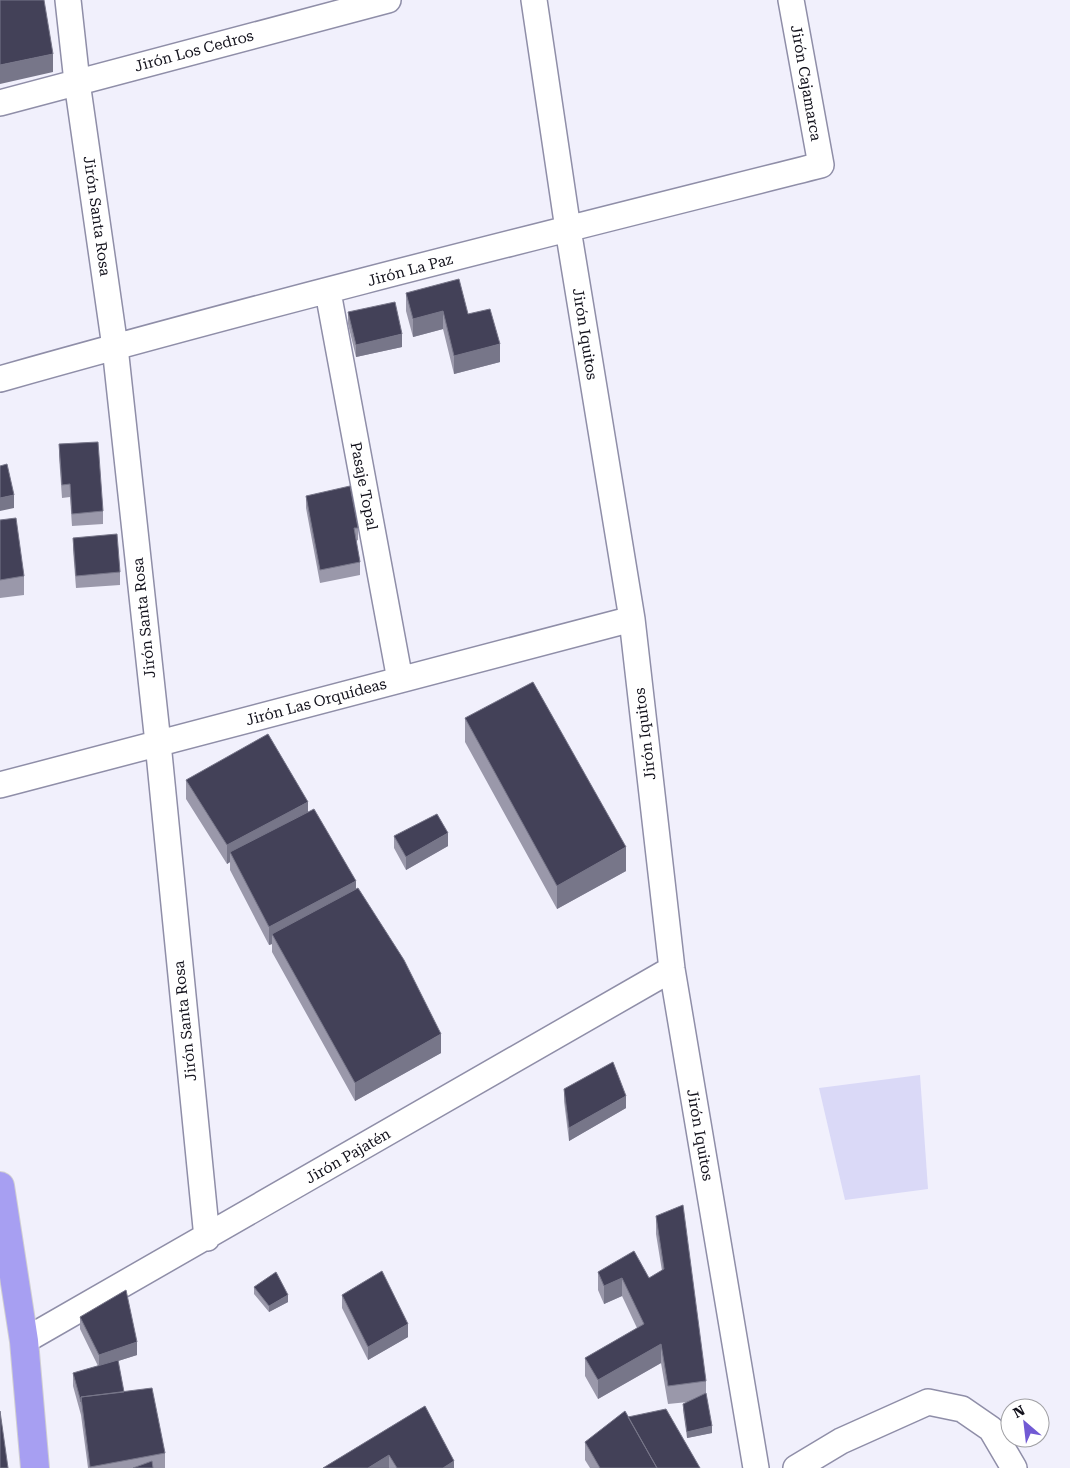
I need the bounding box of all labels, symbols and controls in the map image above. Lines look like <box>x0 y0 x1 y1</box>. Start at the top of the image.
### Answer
street label: Jirón Cajamarca <box>787 23 825 143</box>
street label: Jirón Los Cedros <box>132 26 256 76</box>
street label: Jirón Santa Rosa <box>80 155 114 277</box>
street label: Jirón La Paz <box>365 250 455 290</box>
street label: Jirón Iquitos <box>569 287 601 381</box>
street label: Pasaje Topal <box>347 440 381 532</box>
street label: Jirón Santa Rosa <box>129 557 159 679</box>
street label: Jirón Las Orquídeas <box>244 675 388 729</box>
street label: Jirón Iquitos <box>630 687 660 781</box>
street label: Jirón Santa Rosa <box>170 960 200 1082</box>
street label: Jirón Iquitos <box>683 1088 717 1182</box>
street label: Jirón Pajatén <box>302 1124 394 1188</box>
north arrow <box>1000 1398 1050 1448</box>
text: N <box>1010 1402 1028 1421</box>

